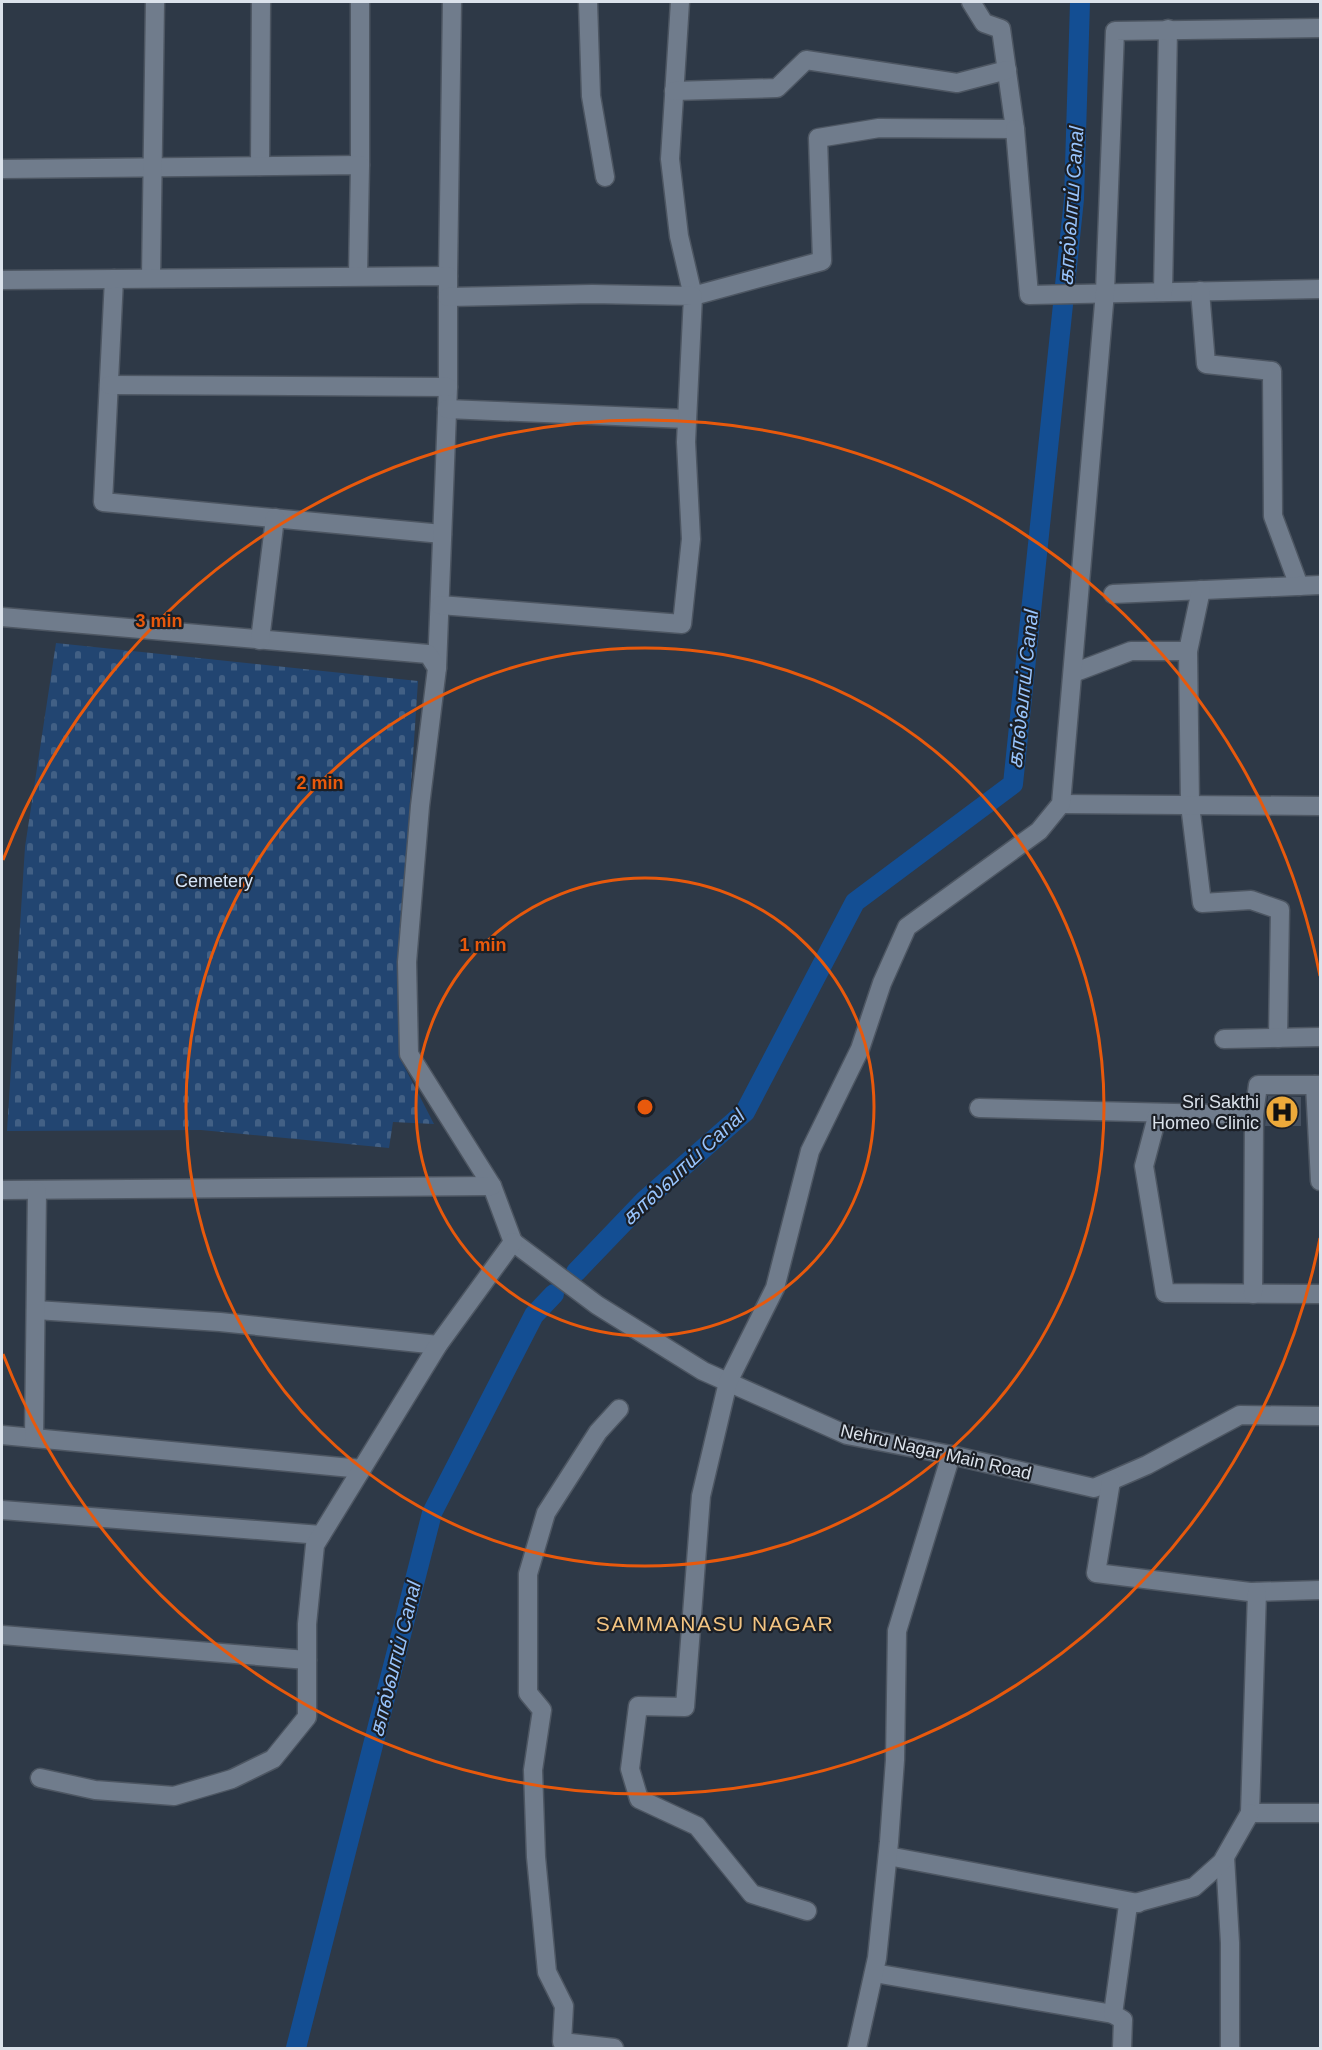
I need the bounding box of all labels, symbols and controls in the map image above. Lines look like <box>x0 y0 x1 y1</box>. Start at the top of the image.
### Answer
water label: கால்வாய் Canal <box>1054 125 1088 286</box>
water label: கால்வாய் Canal <box>1004 608 1042 770</box>
text: 3 min <box>135 611 183 631</box>
text: 2 min <box>296 773 344 793</box>
park label: Cemetery <box>175 871 253 891</box>
text: 1 min <box>459 935 507 955</box>
place label: Sri Sakthi Homeo Clinic <box>1152 1092 1259 1133</box>
hospital icon: Sri Sakthi Homeo Clinic <box>1264 1094 1300 1130</box>
centre of rings <box>635 1097 655 1117</box>
water label: கால்வாய் Canal <box>617 1104 749 1230</box>
street label: Nehru Nagar Main Road <box>839 1420 1033 1484</box>
water label: கால்வாய் Canal <box>365 1578 425 1739</box>
district label: SAMMANASU NAGAR <box>596 1612 834 1635</box>

